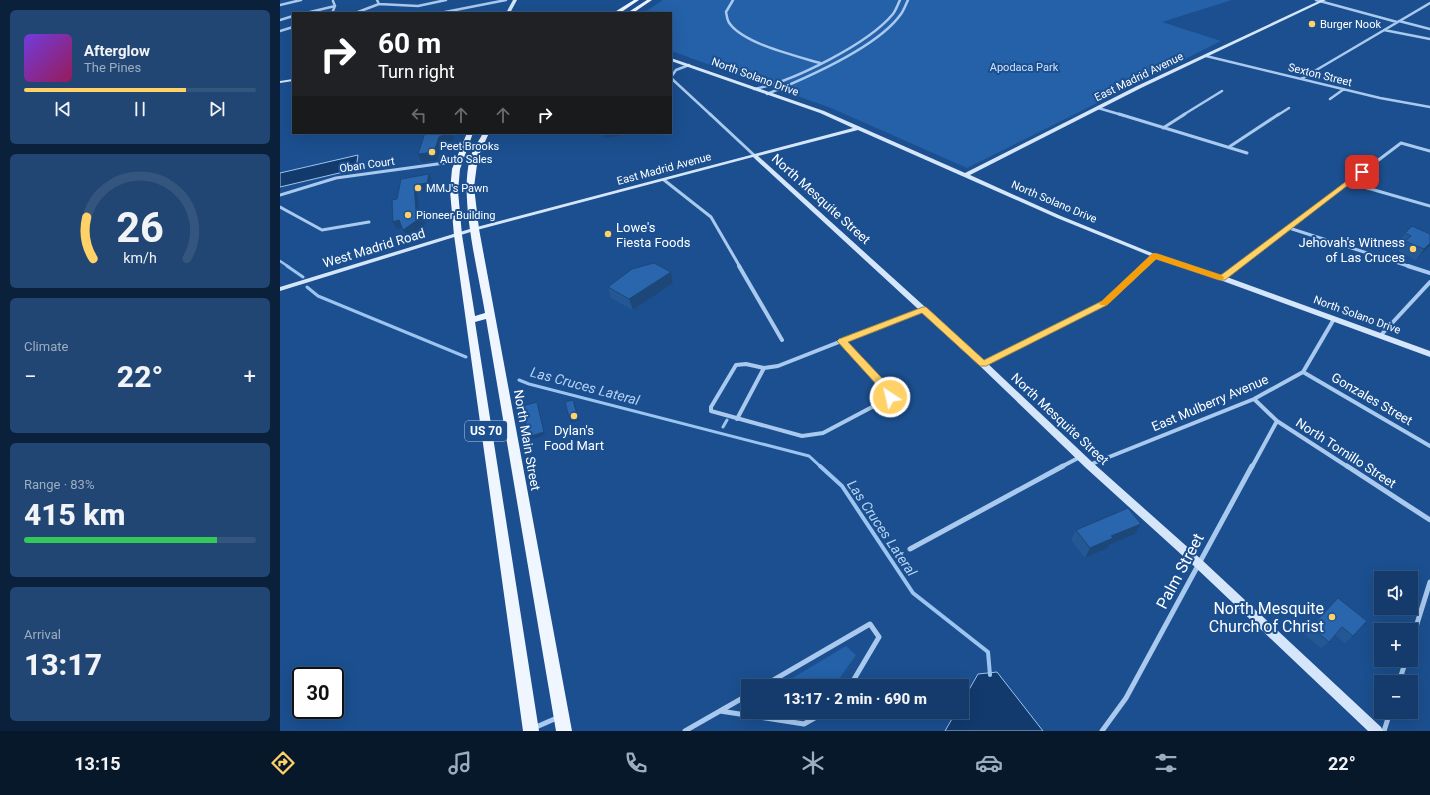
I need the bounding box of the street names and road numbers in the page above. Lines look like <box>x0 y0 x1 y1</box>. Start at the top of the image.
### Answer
street label: East Madrid Avenue <box>1092 50 1186 104</box>
street label: North Solano Drive <box>710 55 800 99</box>
street label: Sexton Street <box>1287 61 1354 89</box>
street label: East Madrid Avenue <box>615 150 713 188</box>
street label: North Mesquite Street <box>769 151 873 247</box>
street label: Oban Court <box>339 155 396 175</box>
street label: North Solano Drive <box>1009 178 1099 226</box>
street label: West Madrid Road <box>321 225 427 271</box>
street label: North Solano Drive <box>1312 293 1402 337</box>
street label: North Mesquite Street <box>1008 370 1112 468</box>
street label: Gonzales Street <box>1329 370 1415 428</box>
street label: East Mulberry Avenue <box>1149 372 1271 434</box>
street label: North Main Street <box>511 388 543 492</box>
street label: North Tornillo Street <box>1293 415 1399 491</box>
road number: US 70 <box>465 421 507 441</box>
street label: Palm Street <box>1152 530 1208 612</box>

